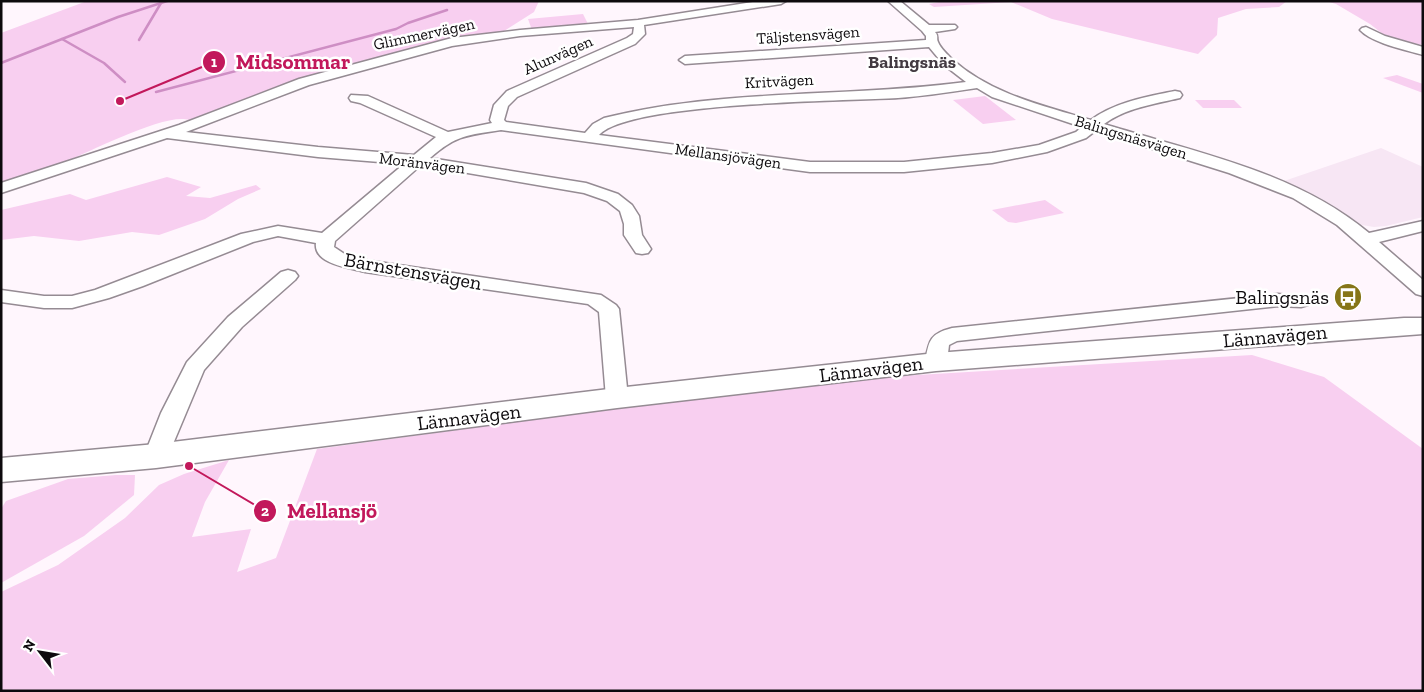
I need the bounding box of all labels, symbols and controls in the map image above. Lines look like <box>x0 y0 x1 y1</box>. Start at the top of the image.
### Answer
street label: Glimmervägen <box>372 14 477 54</box>
street label: Täljstensvägen <box>756 22 861 48</box>
street label: Alunvägen <box>520 31 596 79</box>
callout: Midsommar <box>201 44 360 80</box>
text: Midsommar <box>236 49 350 74</box>
district label: Balingsnäs <box>868 51 956 73</box>
text: 1 <box>211 53 217 71</box>
street label: Kritvägen <box>744 70 815 92</box>
street label: Balingsnäsvägen <box>1073 111 1190 163</box>
street label: Mellansjövägen <box>674 139 783 173</box>
street label: Moränvägen <box>378 148 467 178</box>
street label: Bärnstensvägen <box>342 247 484 295</box>
bus stop icon: Balingsnäs <box>1333 282 1363 312</box>
place label: Balingsnäs <box>1235 285 1329 309</box>
street label: Lännavägen <box>1222 319 1329 353</box>
street label: Lännavägen <box>818 351 925 387</box>
street label: Lännavägen <box>416 399 523 435</box>
callout: Mellansjö <box>253 493 387 529</box>
text: Mellansjö <box>287 498 377 523</box>
text: 2 <box>261 502 269 520</box>
north arrow <box>15 627 65 677</box>
text: N <box>19 636 39 655</box>

